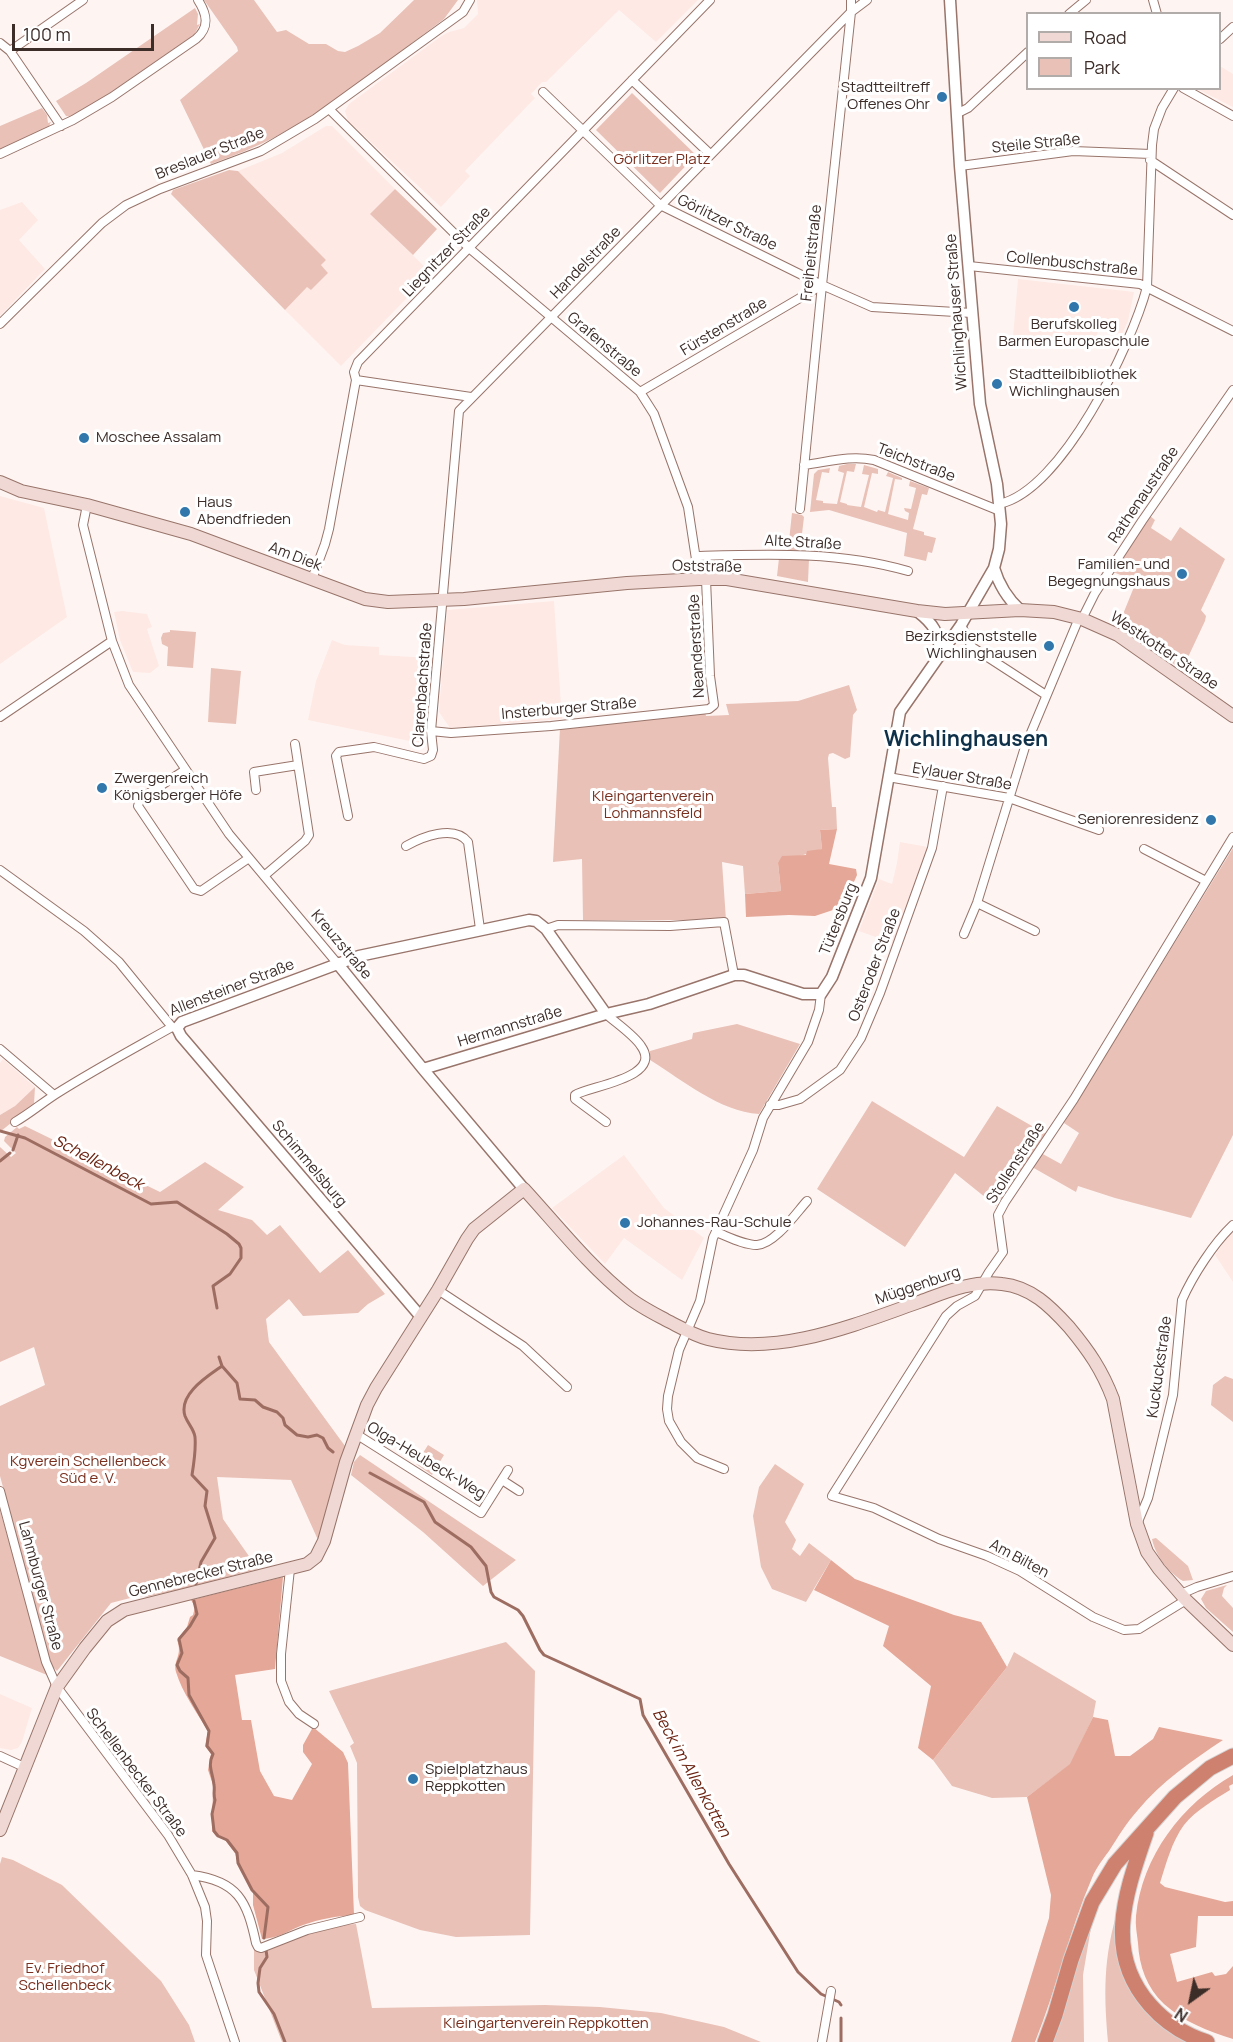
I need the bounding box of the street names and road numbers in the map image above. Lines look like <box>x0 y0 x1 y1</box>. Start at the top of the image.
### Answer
street label: Breslauer Straße <box>153 124 267 184</box>
street label: Steile Straße <box>991 130 1081 158</box>
street label: Görlitzer Straße <box>674 191 780 255</box>
street label: Liegnitzer Straße <box>399 203 495 301</box>
street label: Freiheitstraße <box>798 204 826 302</box>
street label: Handelstraße <box>547 223 625 303</box>
street label: Wichlinghauser Straße <box>943 233 971 391</box>
street label: Collenbuschstraße <box>1005 248 1139 280</box>
street label: Fürstenstraße <box>678 294 770 360</box>
street label: Grafenstraße <box>563 309 645 381</box>
street label: Teichstraße <box>874 440 958 486</box>
street label: Rathenaustraße <box>1105 443 1183 547</box>
street label: Alte Straße <box>764 532 842 554</box>
street label: Am Diek <box>266 539 324 575</box>
street label: Oststraße <box>672 557 742 577</box>
street label: Neanderstraße <box>685 594 709 698</box>
street label: Westkotter Straße <box>1106 608 1222 694</box>
street label: Clarenbachstraße <box>410 622 436 748</box>
street label: Insterburger Straße <box>501 694 637 724</box>
street label: Eylauer Straße <box>911 759 1013 795</box>
street label: Tütersburg <box>816 880 862 958</box>
street label: Osteroder Straße <box>845 906 905 1024</box>
street label: Kreuzstraße <box>307 907 375 983</box>
street label: Allensteiner Straße <box>167 956 297 1020</box>
street label: Hermannstraße <box>456 1003 564 1051</box>
street label: Schimmelsburg <box>268 1117 350 1211</box>
street label: Stollenstraße <box>983 1119 1049 1207</box>
street label: Müggenburg <box>873 1263 963 1309</box>
street label: Kuckuckstraße <box>1144 1315 1176 1419</box>
street label: Olga-Heubeck-Weg <box>363 1418 489 1504</box>
street label: Lahmburger Straße <box>14 1519 66 1653</box>
street label: Am Bilten <box>986 1536 1052 1582</box>
street label: Gennebrecker Straße <box>127 1548 275 1602</box>
street label: Schellenbecker Straße <box>82 1705 190 1841</box>

